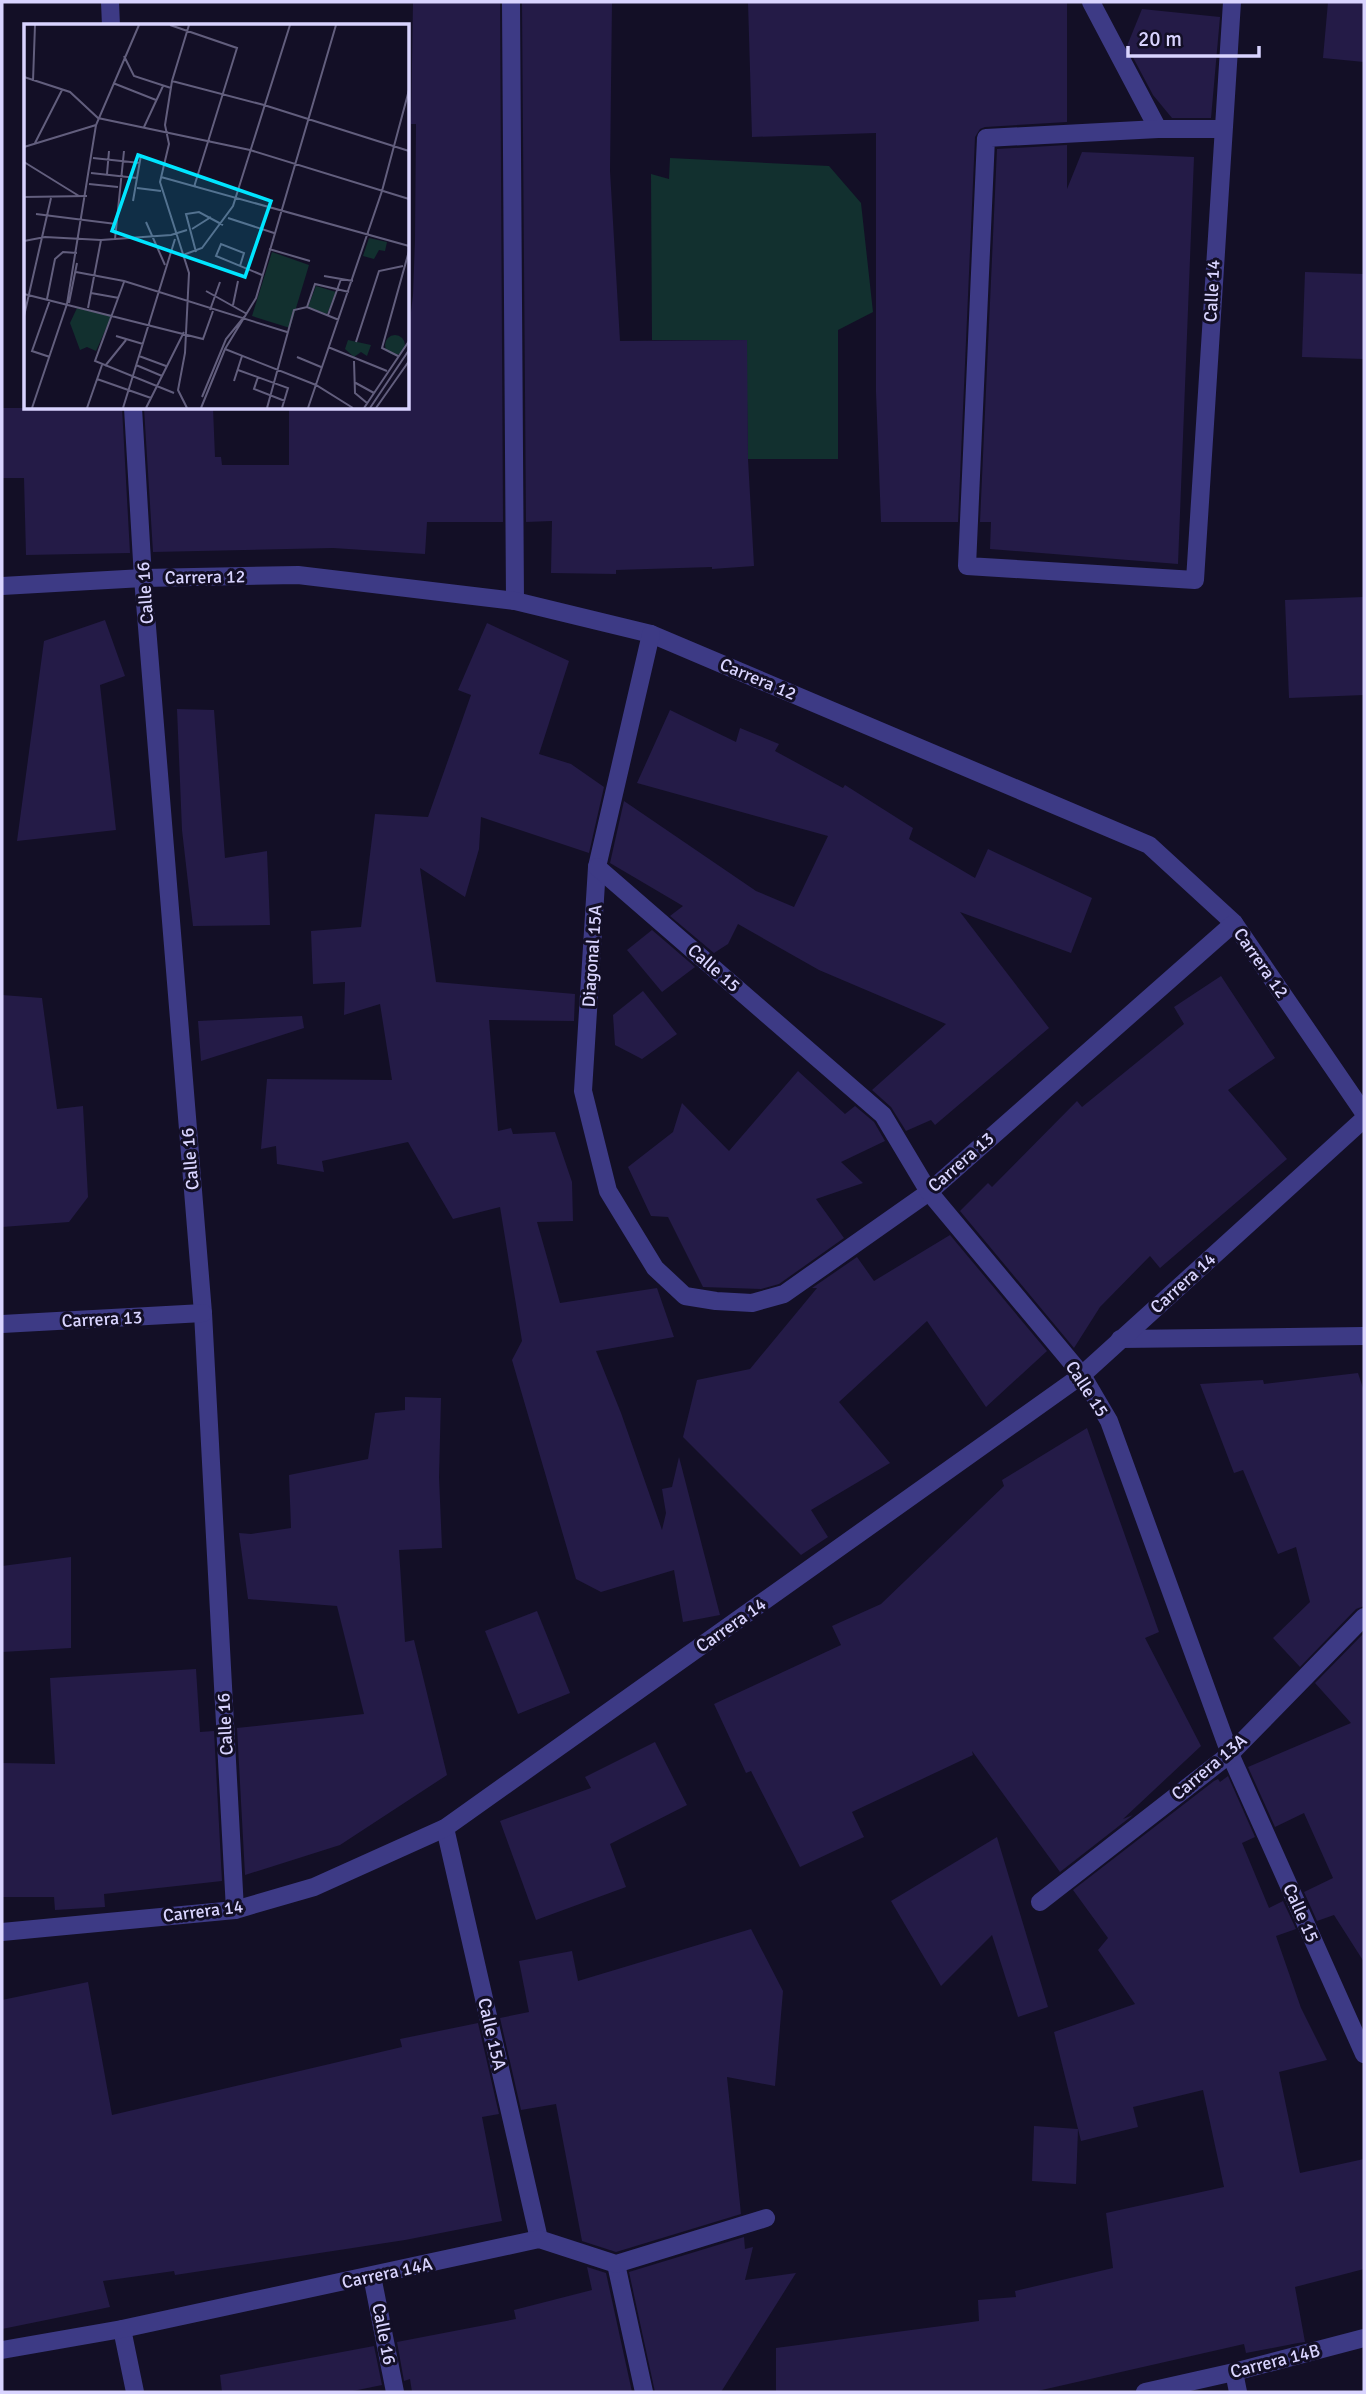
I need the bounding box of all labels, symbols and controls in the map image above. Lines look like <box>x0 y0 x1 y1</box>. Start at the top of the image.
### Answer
scale bar <box>1128 14 1259 58</box>
inset map <box>24 24 410 410</box>
text: 20 m <box>1138 26 1182 52</box>
street label: Calle 14 <box>1199 259 1225 323</box>
street label: Calle 16 <box>132 561 158 625</box>
street label: Carrera 12 <box>164 565 246 589</box>
street label: Carrera 12 <box>717 653 799 705</box>
street label: Diagonal 15A <box>577 904 607 1008</box>
street label: Carrera 12 <box>1229 924 1293 1002</box>
street label: Calle 15 <box>683 939 745 997</box>
street label: Calle 16 <box>176 1127 204 1191</box>
street label: Carrera 13 <box>923 1127 999 1197</box>
street label: Carrera 14 <box>1146 1248 1221 1318</box>
street label: Carrera 13 <box>61 1306 143 1332</box>
street label: Calle 15 <box>1061 1357 1113 1421</box>
street label: Carrera 14 <box>692 1593 771 1657</box>
street label: Calle 16 <box>212 1692 238 1756</box>
street label: Carrera 13A <box>1167 1729 1251 1805</box>
street label: Calle 15 <box>1278 1880 1324 1946</box>
street label: Carrera 14 <box>162 1895 245 1927</box>
street label: Calle 15A <box>473 1996 511 2072</box>
street label: Carrera 14A <box>340 2253 434 2293</box>
street label: Calle 16 <box>367 2301 401 2367</box>
street label: Carrera 14B <box>1228 2339 1322 2383</box>

